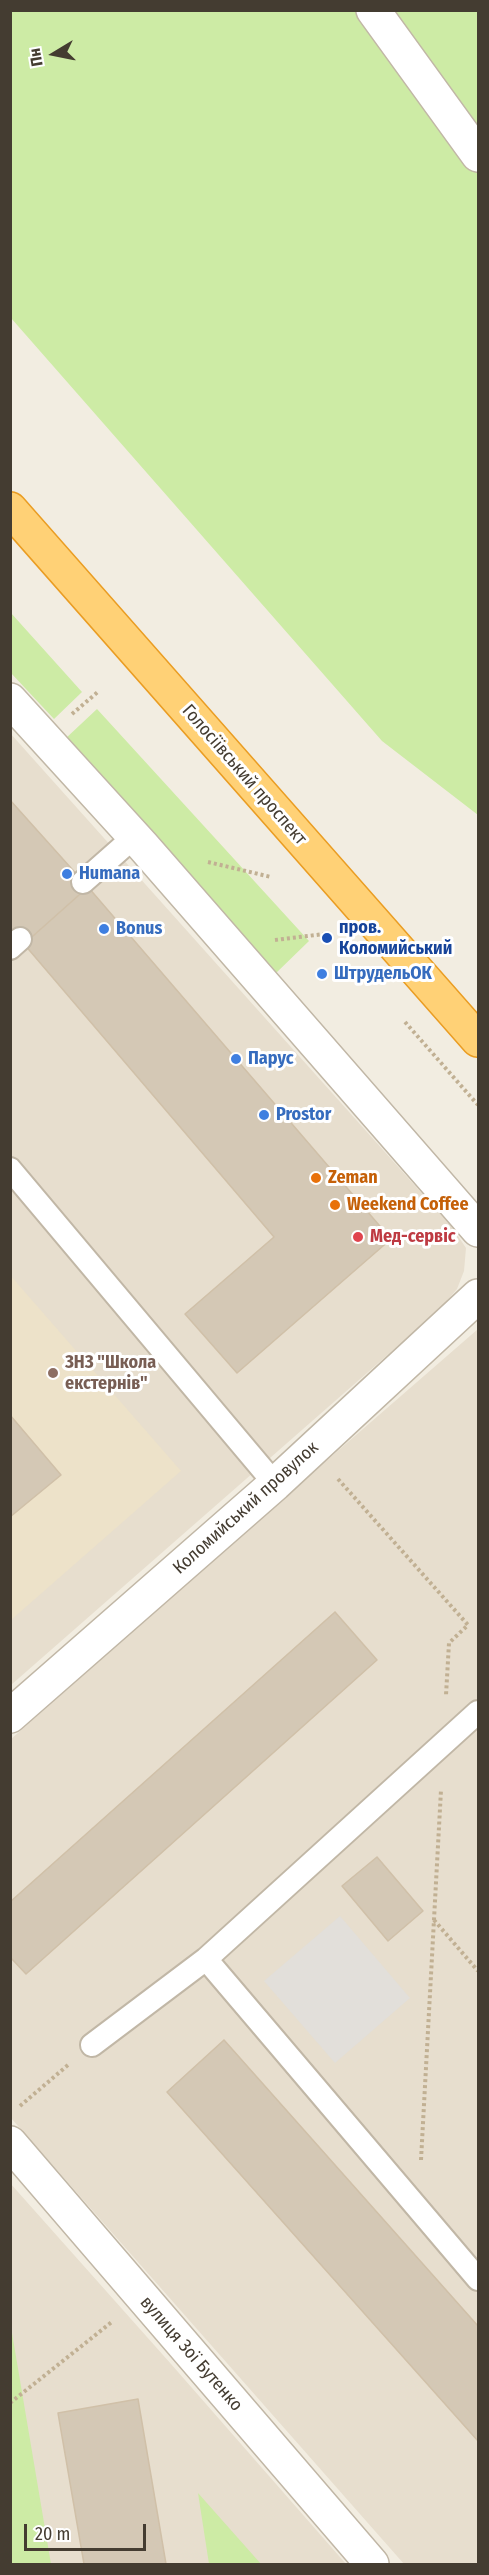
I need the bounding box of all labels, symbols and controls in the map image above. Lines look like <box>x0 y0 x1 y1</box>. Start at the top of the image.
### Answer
north arrow <box>24 24 84 84</box>
text: Пн <box>25 47 47 68</box>
street label: Голосіївський проспект <box>177 700 311 850</box>
place label: Humana <box>79 863 140 885</box>
marker: Humana <box>60 867 74 881</box>
place label: пров. Коломийський <box>339 917 452 960</box>
place label: Bonus <box>116 918 162 940</box>
marker: Bonus <box>97 922 111 936</box>
marker: пров. Коломийський <box>320 931 334 945</box>
place label: ШтрудельОК <box>334 963 432 985</box>
marker: ШтрудельОК <box>315 967 329 981</box>
place label: Парус <box>248 1048 294 1070</box>
marker: Парус <box>229 1052 243 1066</box>
place label: Prostor <box>276 1104 331 1126</box>
marker: Prostor <box>257 1108 271 1122</box>
place label: Zeman <box>328 1167 378 1189</box>
marker: Zeman <box>309 1171 323 1185</box>
place label: Weekend Coffee <box>347 1194 469 1216</box>
marker: Weekend Coffee <box>328 1198 342 1212</box>
place label: Мед-сервіс <box>370 1226 456 1248</box>
marker: Мед-сервіс <box>351 1230 365 1244</box>
place label: ЗНЗ "Школа екстернів" <box>65 1352 156 1394</box>
marker: ЗНЗ "Школа екстернів" <box>46 1366 60 1380</box>
street label: Коломийський провулок <box>169 1437 323 1579</box>
street label: вулиця Зої Бутенко <box>135 2292 247 2416</box>
scale bar <box>27 2512 148 2550</box>
text: 20 m <box>35 2523 70 2545</box>

